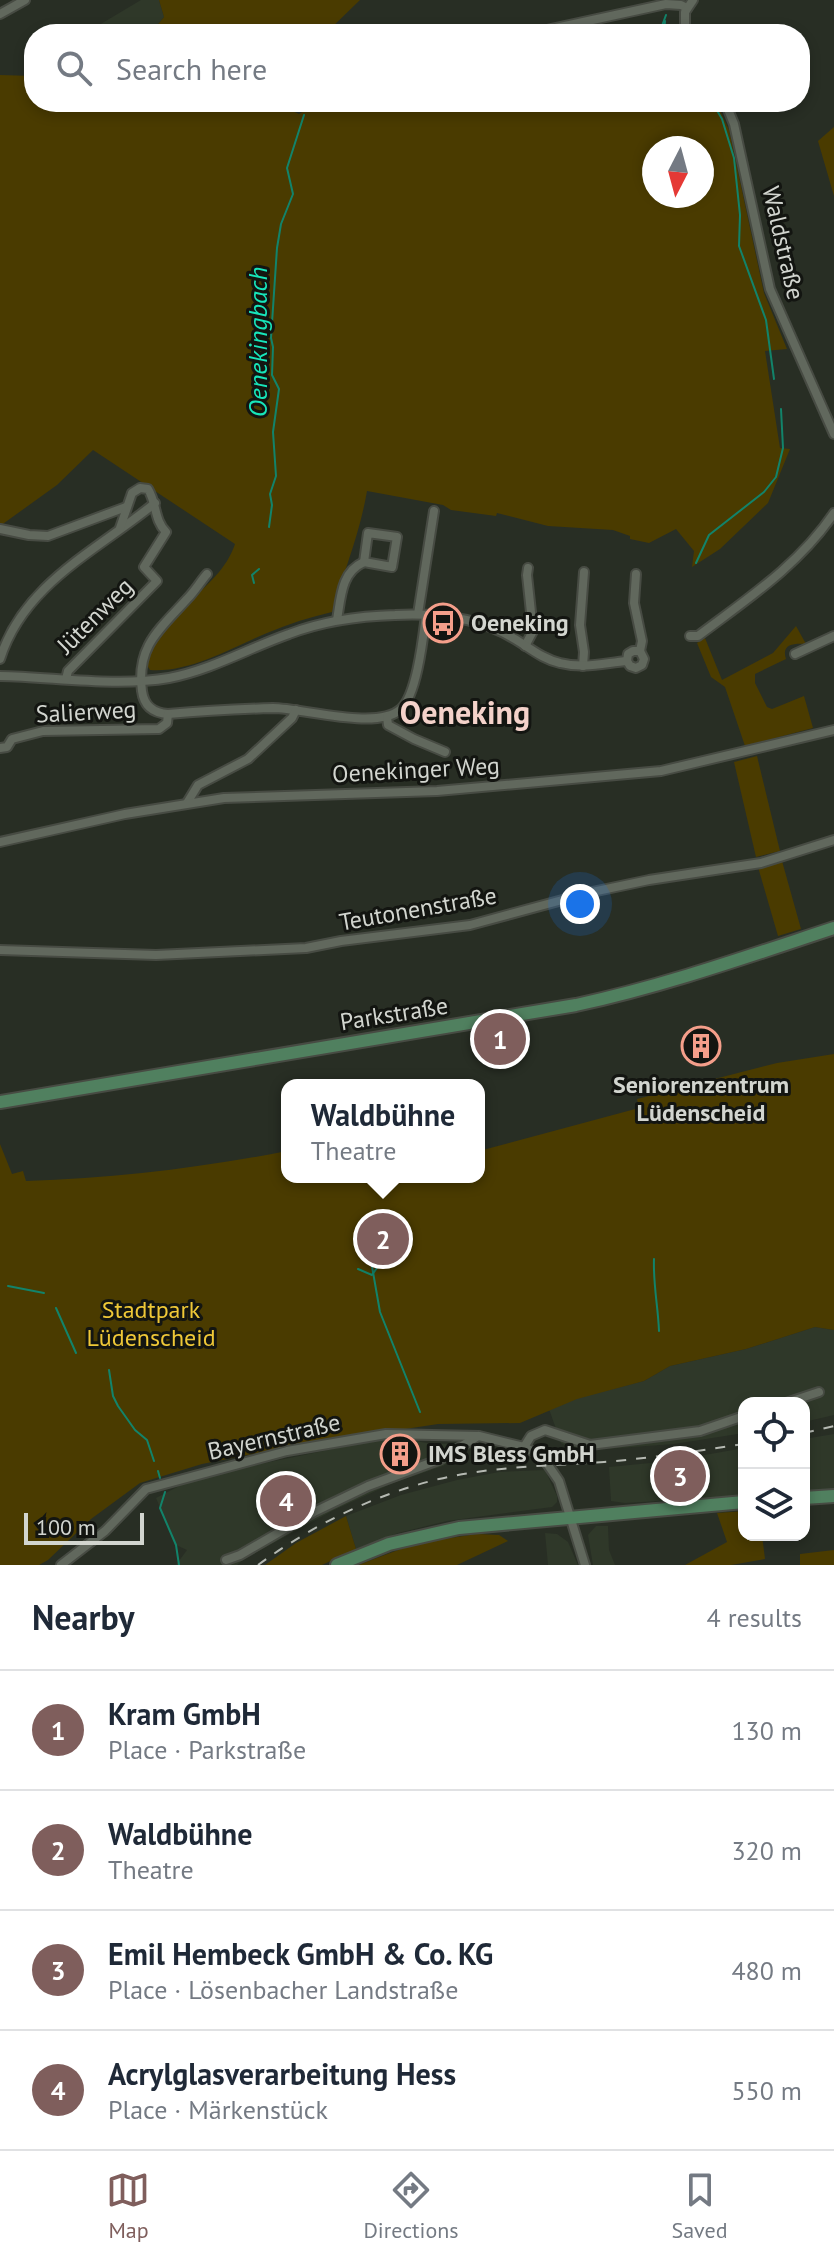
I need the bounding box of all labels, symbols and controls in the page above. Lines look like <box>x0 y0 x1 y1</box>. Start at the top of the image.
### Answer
search box <box>24 24 810 112</box>
icon: search <box>52 46 96 90</box>
text: Search here <box>116 49 267 88</box>
north arrow <box>642 136 714 208</box>
street label: Waldstraße <box>755 183 812 303</box>
water label: Oenekingbach <box>241 267 274 417</box>
street label: Jütenweg <box>49 571 139 661</box>
bus stop icon: Oeneking <box>422 602 464 644</box>
place label: Oeneking <box>471 607 569 638</box>
district label: Oeneking <box>400 691 530 733</box>
street label: Salierweg <box>35 693 137 730</box>
street label: Oenekinger Weg <box>331 750 501 789</box>
street label: Teutonenstraße <box>337 879 499 938</box>
your location <box>560 884 600 924</box>
street label: Parkstraße <box>338 990 450 1037</box>
pin: 1 <box>474 1009 526 1069</box>
building icon: Seniorenzentrum Lüdenscheid <box>680 1025 722 1067</box>
place label: Seniorenzentrum Lüdenscheid <box>613 1069 789 1128</box>
popup <box>281 1079 485 1183</box>
text: Waldbühne <box>311 1095 455 1134</box>
text: Theatre <box>311 1134 396 1167</box>
pin: 2 <box>357 1209 409 1269</box>
park label: Stadtpark Lüdenscheid <box>86 1294 216 1353</box>
map controls <box>738 1397 810 1541</box>
button: locate <box>738 1397 810 1469</box>
street label: Bayernstraße <box>205 1406 343 1467</box>
building icon: IMS Bless GmbH <box>379 1433 421 1475</box>
place label: IMS Bless GmbH <box>428 1438 595 1469</box>
pin: 3 <box>654 1446 706 1506</box>
button: layers <box>738 1469 810 1541</box>
pin: 4 <box>260 1471 312 1531</box>
scale bar <box>24 1509 144 1545</box>
text: 100 m <box>36 1513 96 1541</box>
text: Nearby <box>32 1595 134 1639</box>
text: 4 results <box>707 1601 802 1634</box>
text: Kram GmbH <box>108 1694 261 1733</box>
text: 1 <box>51 1714 65 1747</box>
text: 130 m <box>731 1714 802 1747</box>
text: Place · Parkstraße <box>108 1733 306 1766</box>
text: Waldbühne <box>108 1814 252 1853</box>
text: 2 <box>51 1834 65 1867</box>
text: 320 m <box>731 1834 802 1867</box>
text: Theatre <box>108 1853 194 1886</box>
text: Emil Hembeck GmbH & Co. KG <box>108 1934 493 1973</box>
text: 3 <box>51 1954 65 1987</box>
text: 480 m <box>731 1954 802 1987</box>
text: Place · Lösenbacher Landstraße <box>108 1973 458 2006</box>
text: Acrylglasverarbeitung Hess <box>108 2054 456 2093</box>
text: 4 <box>51 2074 65 2107</box>
text: 550 m <box>731 2074 802 2107</box>
text: Place · Märkenstück <box>108 2093 328 2126</box>
tab: Map <box>106 2168 150 2244</box>
tab: Directions <box>363 2168 459 2244</box>
tab: Saved <box>672 2168 727 2244</box>

